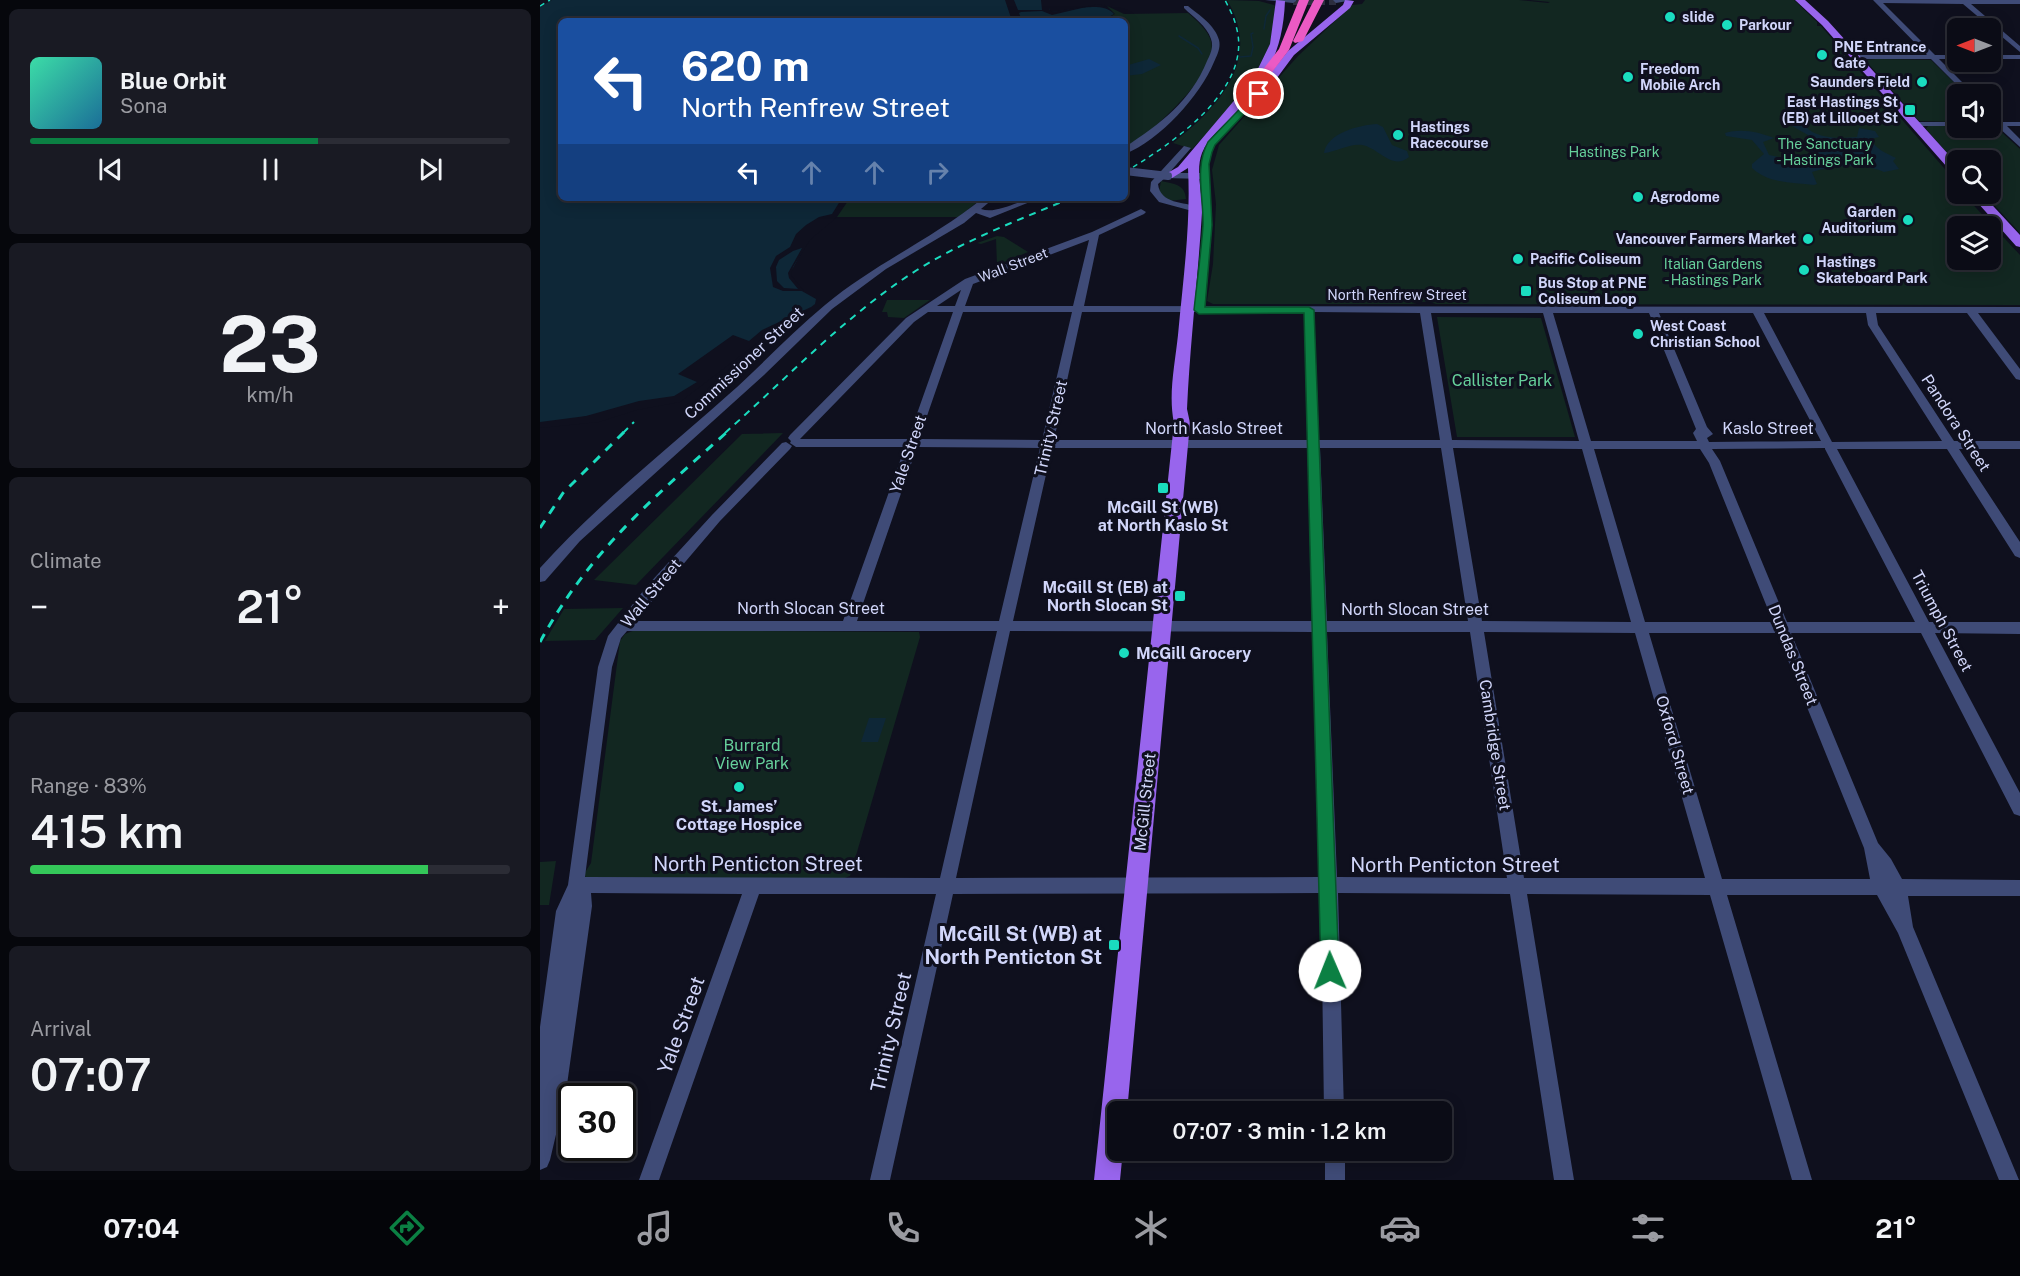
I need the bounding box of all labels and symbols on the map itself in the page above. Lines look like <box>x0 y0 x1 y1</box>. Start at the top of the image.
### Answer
place label: slide <box>1682 9 1714 25</box>
marker: slide <box>1663 10 1677 24</box>
place label: Parkour <box>1739 17 1792 33</box>
marker: Parkour <box>1720 18 1734 32</box>
north arrow <box>1947 18 2001 72</box>
place label: PNE Entrance Gate <box>1834 39 1926 71</box>
marker: PNE Entrance Gate <box>1815 48 1829 62</box>
place label: Freedom Mobile Arch <box>1640 61 1720 93</box>
pin <box>1233 68 1284 119</box>
marker: Freedom Mobile Arch <box>1621 70 1635 84</box>
place label: Saunders Field <box>1810 74 1910 90</box>
marker: Saunders Field <box>1915 75 1929 89</box>
place label: East Hastings St (EB) at Lillooet St <box>1782 94 1898 126</box>
marker: East Hastings St (EB) at Lillooet St <box>1903 103 1917 117</box>
place label: Hastings Racecourse <box>1410 119 1488 151</box>
marker: Hastings Racecourse <box>1391 128 1405 142</box>
park label: The Sanctuary - Hastings Park <box>1776 136 1874 168</box>
park label: Hastings Park <box>1568 144 1660 160</box>
place label: Agrodome <box>1650 189 1720 205</box>
marker: Agrodome <box>1631 190 1645 204</box>
place label: Garden Auditorium <box>1821 204 1896 236</box>
marker: Garden Auditorium <box>1901 213 1915 227</box>
place label: Vancouver Farmers Market <box>1616 231 1796 247</box>
marker: Vancouver Farmers Market <box>1801 232 1815 246</box>
street label: Wall Street <box>976 244 1050 286</box>
place label: Pacific Coliseum <box>1530 251 1641 267</box>
marker: Pacific Coliseum <box>1511 252 1525 266</box>
place label: Hastings Skateboard Park <box>1816 254 1928 286</box>
park label: Italian Gardens - Hastings Park <box>1664 256 1762 288</box>
marker: Hastings Skateboard Park <box>1797 263 1811 277</box>
place label: Bus Stop at PNE Coliseum Loop <box>1538 275 1647 307</box>
marker: Bus Stop at PNE Coliseum Loop <box>1519 284 1533 298</box>
street label: North Renfrew Street <box>1327 287 1467 303</box>
street label: Commissioner Street <box>680 303 808 423</box>
place label: West Coast Christian School <box>1650 318 1761 350</box>
marker: West Coast Christian School <box>1631 327 1645 341</box>
park label: Callister Park <box>1452 371 1552 390</box>
street label: Pandora Street <box>1917 371 1995 475</box>
street label: Trinity Street <box>1031 378 1071 478</box>
street label: Yale Street <box>886 412 930 496</box>
street label: North Kaslo Street <box>1145 419 1283 438</box>
street label: Kaslo Street <box>1722 419 1814 438</box>
marker: McGill St (WB) at North Kaslo St <box>1156 481 1170 495</box>
place label: McGill St (WB) at North Kaslo St <box>1098 498 1229 535</box>
street label: Wall Street <box>617 555 685 631</box>
street label: Triumph Street <box>1907 567 1977 675</box>
place label: McGill St (EB) at North Slocan St <box>1042 578 1168 615</box>
marker: McGill St (EB) at North Slocan St <box>1173 589 1187 603</box>
street label: North Slocan Street <box>737 599 885 618</box>
street label: North Slocan Street <box>1341 600 1489 619</box>
street label: Dundas Street <box>1764 602 1822 708</box>
place label: McGill Grocery <box>1136 644 1251 663</box>
marker: McGill Grocery <box>1117 646 1131 660</box>
street label: Cambridge Street <box>1475 678 1515 812</box>
street label: Oxford Street <box>1652 693 1698 797</box>
park label: Burrard View Park <box>715 736 789 773</box>
street label: McGill Street <box>1130 752 1160 852</box>
marker: St. James’ Cottage Hospice <box>732 780 746 794</box>
place label: St. James’ Cottage Hospice <box>676 797 802 834</box>
street label: North Penticton Street <box>653 852 863 876</box>
street label: North Penticton Street <box>1350 853 1560 877</box>
place label: McGill St (WB) at North Penticton St <box>925 922 1102 969</box>
marker: McGill St (WB) at North Penticton St <box>1107 938 1121 952</box>
position arrow <box>1298 939 1362 1003</box>
street label: Trinity Street <box>866 970 916 1094</box>
street label: Yale Street <box>652 973 710 1077</box>
speed limit sign: 30 <box>558 1083 636 1161</box>

